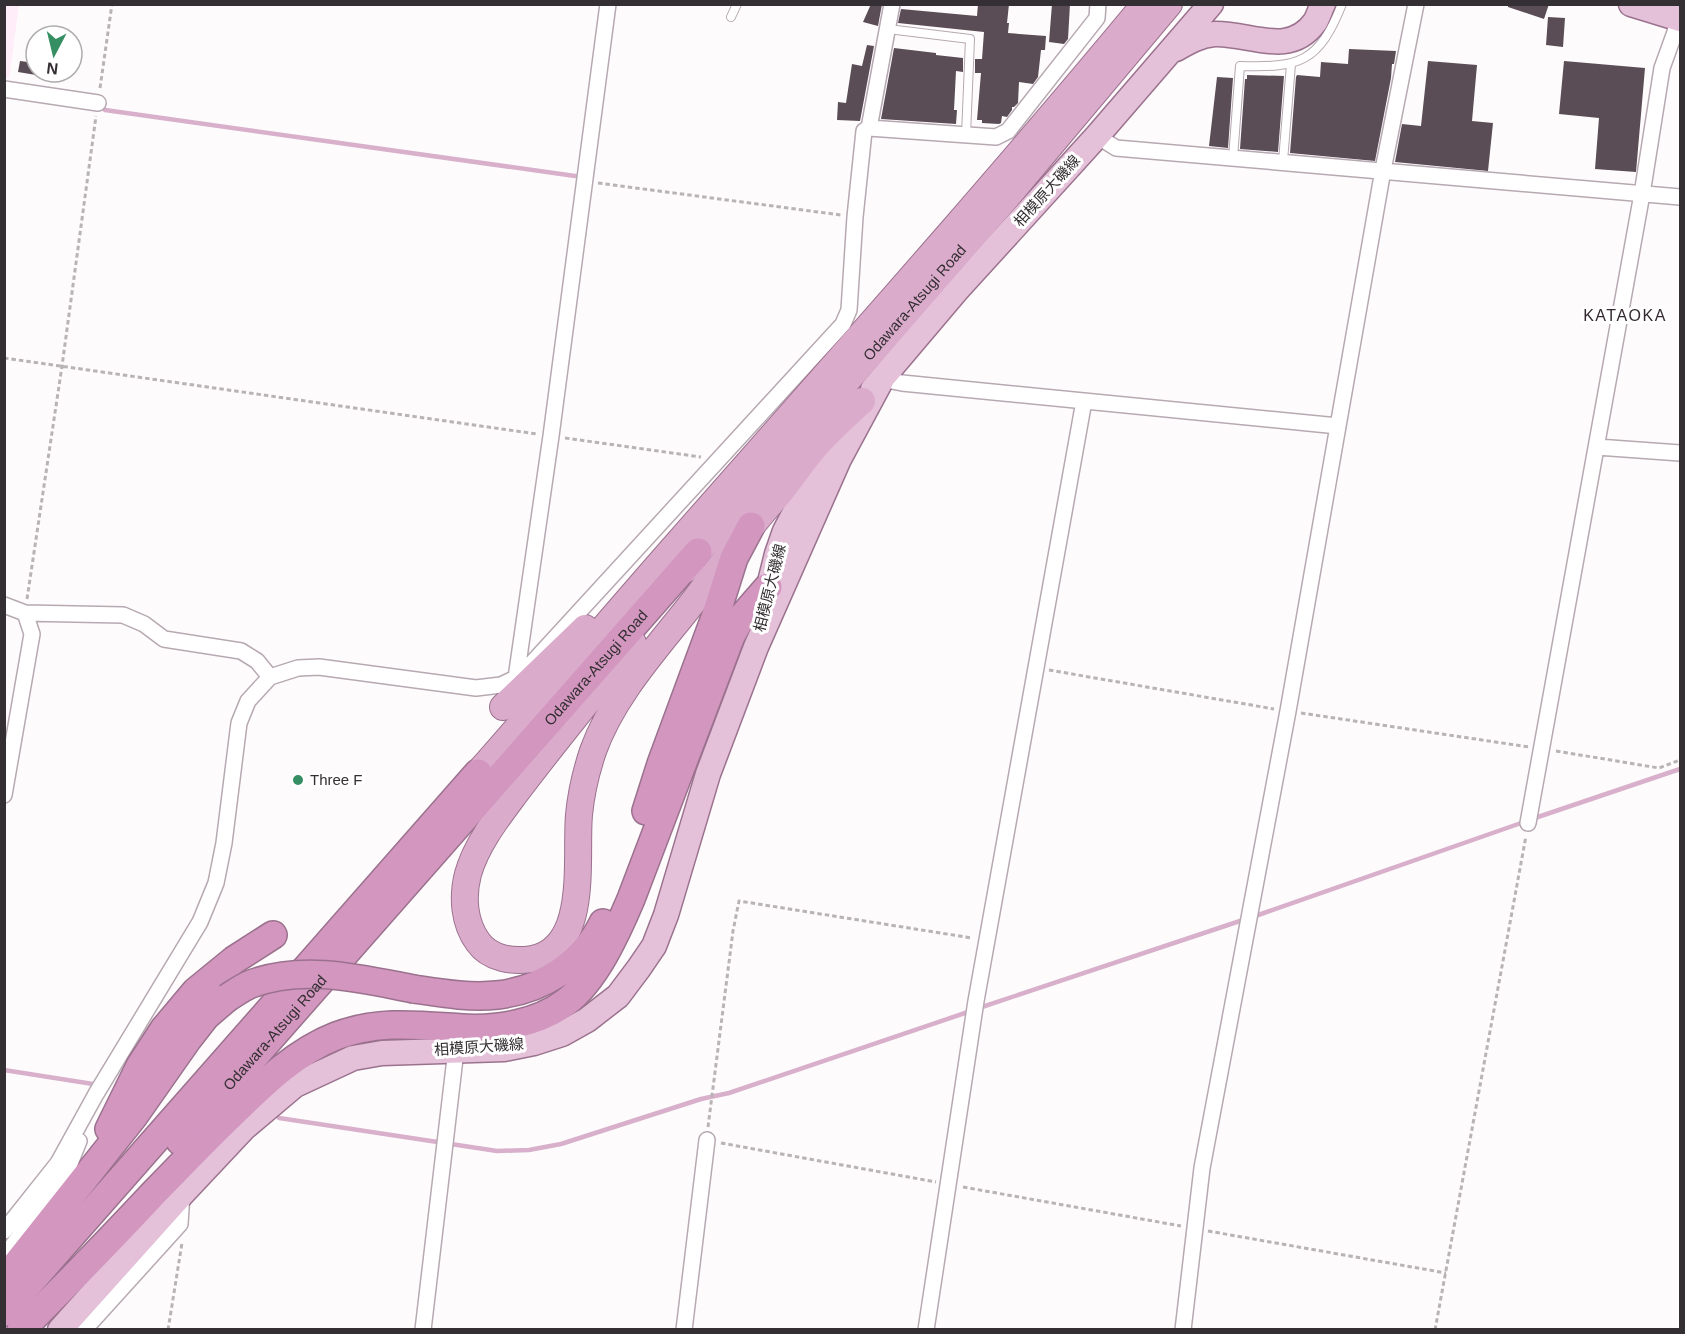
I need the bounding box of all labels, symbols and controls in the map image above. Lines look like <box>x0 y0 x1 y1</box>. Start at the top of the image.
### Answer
north arrow <box>24 24 84 84</box>
text: N <box>45 59 59 78</box>
street label: 相模原大磯線 <box>1010 152 1083 230</box>
street label: Odawara-Atsugi Road <box>859 241 969 364</box>
district label: KATAOKA <box>1583 307 1667 324</box>
street label: 相模原大磯線 <box>750 542 789 634</box>
street label: Odawara-Atsugi Road <box>541 607 651 729</box>
place label: Three F <box>310 771 363 788</box>
marker: Three F <box>291 773 305 787</box>
street label: Odawara-Atsugi Road <box>220 971 330 1094</box>
street label: 相模原大磯線 <box>433 1035 524 1058</box>

